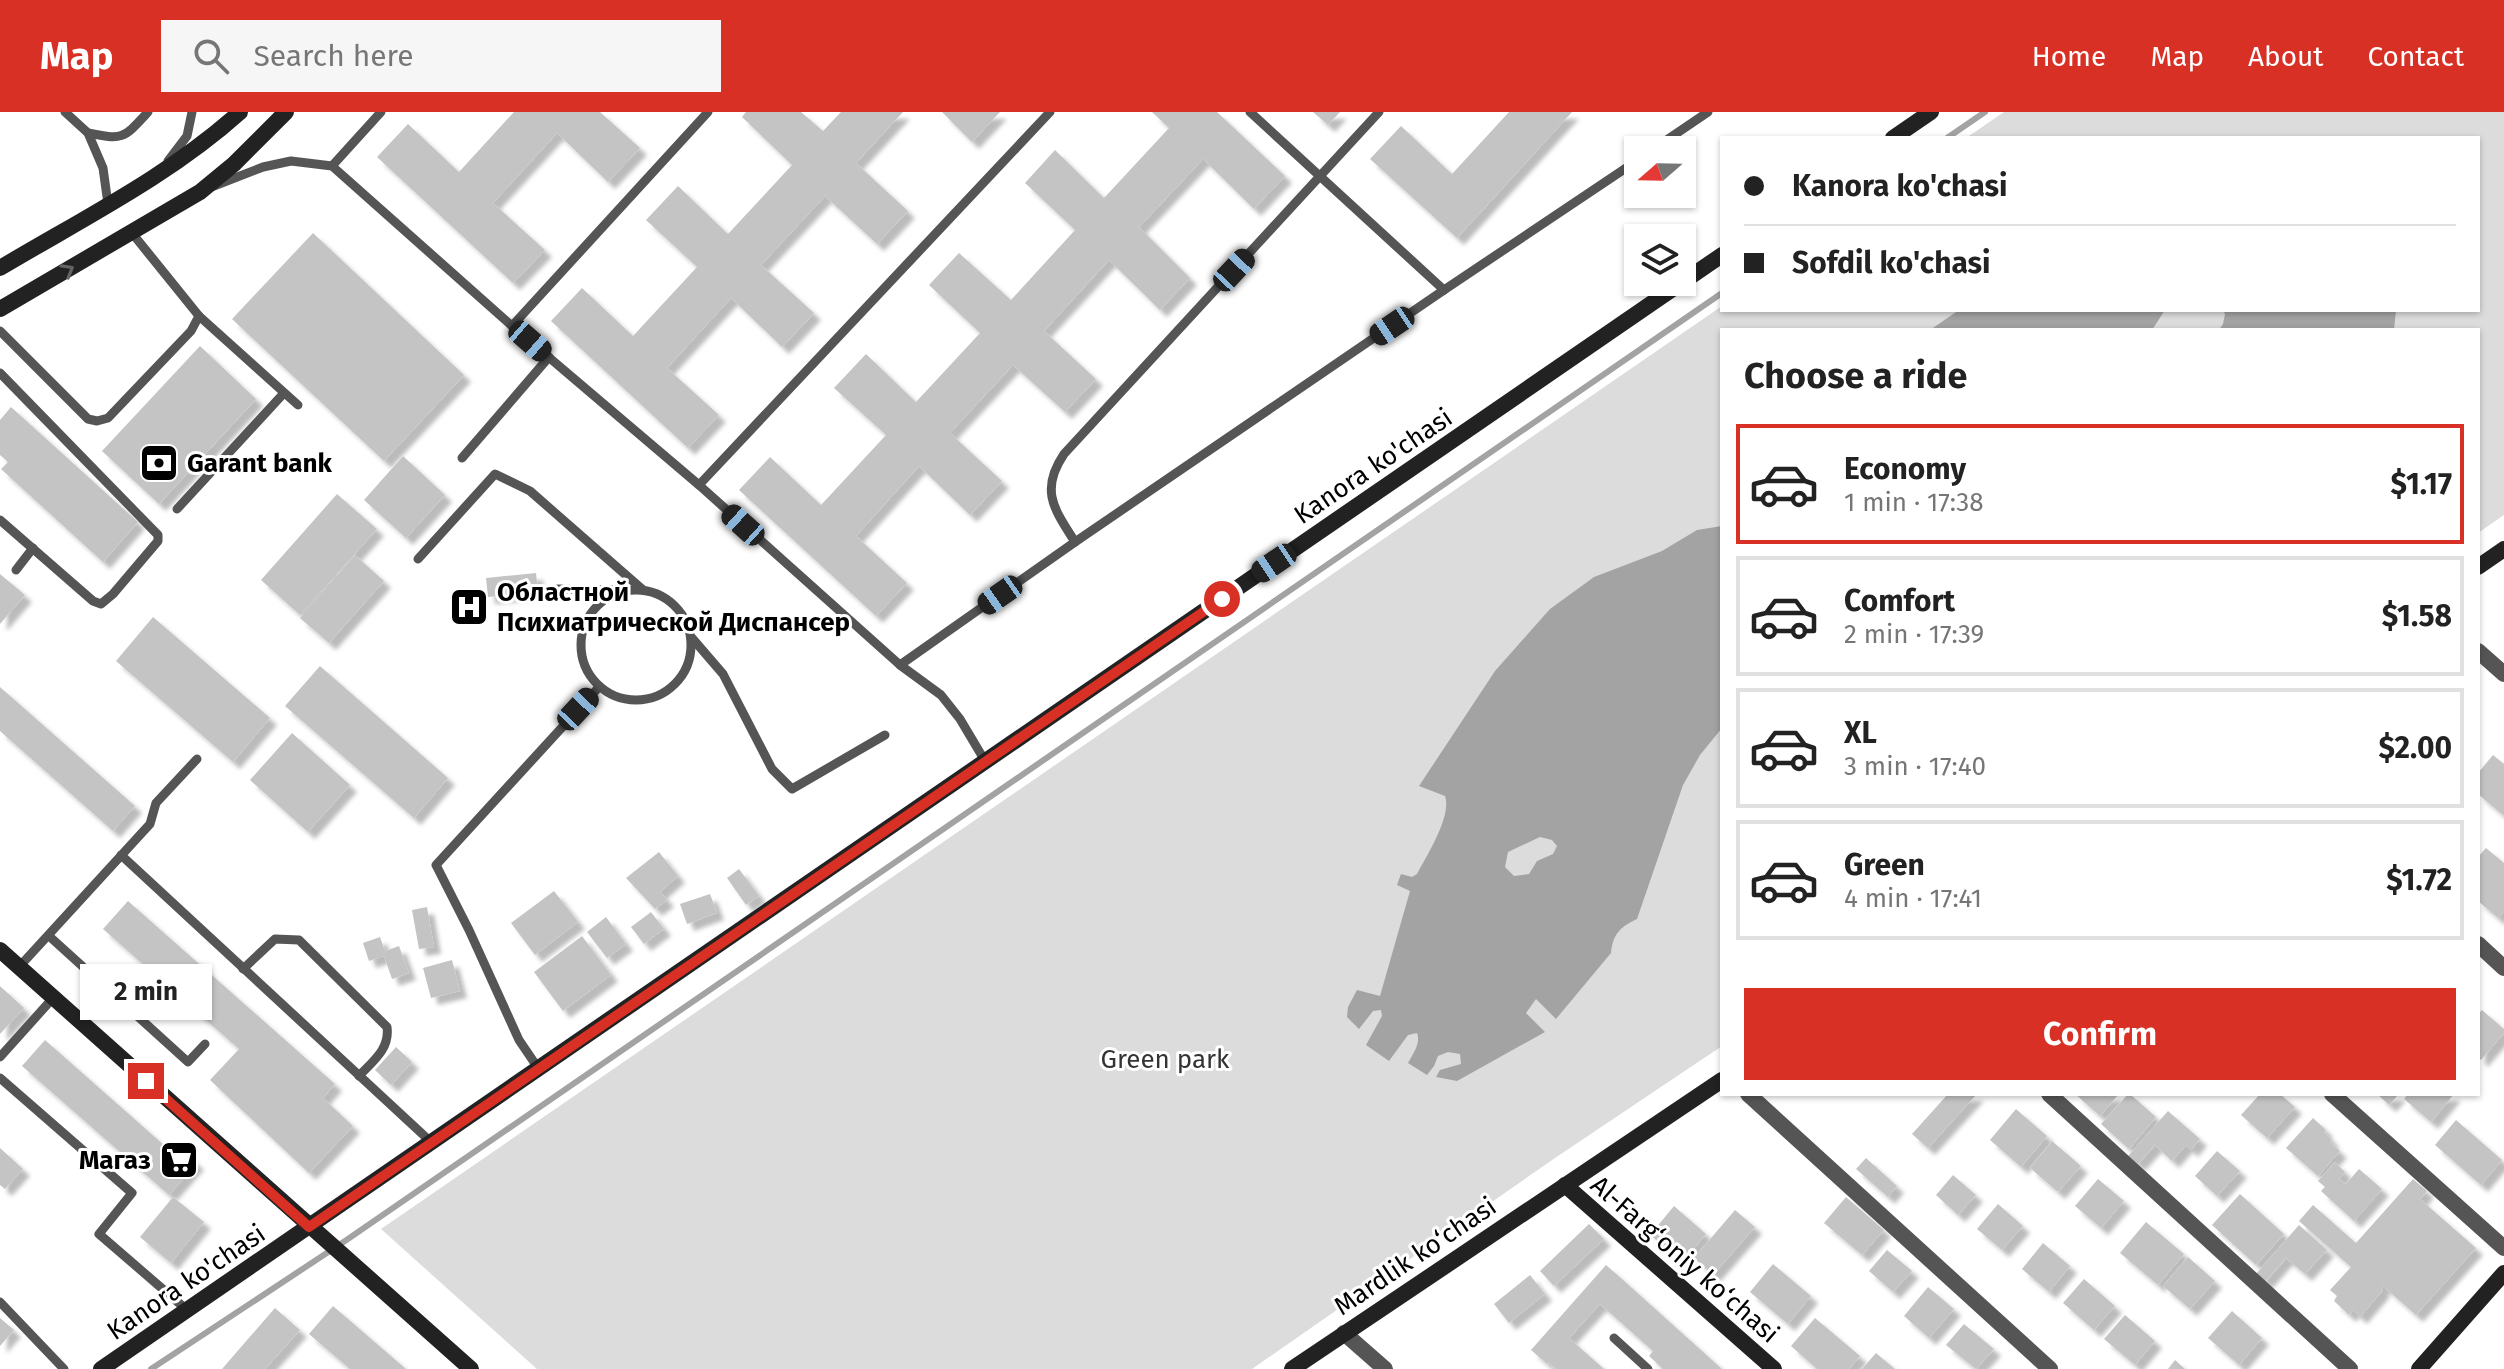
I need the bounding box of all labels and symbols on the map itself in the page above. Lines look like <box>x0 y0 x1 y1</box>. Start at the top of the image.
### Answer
north arrow <box>1624 136 1696 208</box>
car <box>1209 244 1259 296</box>
one-way arrow <box>60 265 74 280</box>
car <box>1365 303 1419 349</box>
car <box>504 316 556 366</box>
street label: Kanora ko'chasi <box>1288 402 1458 531</box>
bank icon: Garant bank <box>138 442 180 484</box>
place label: Garant bank <box>187 448 332 479</box>
car <box>717 500 769 550</box>
car <box>1247 540 1301 586</box>
car <box>973 571 1027 619</box>
place label: Областной Психиатрической Диспансер <box>497 577 850 638</box>
route start <box>1204 581 1240 617</box>
hospital icon: Областной Психиатрической Диспансер <box>448 586 490 628</box>
car <box>553 683 603 735</box>
callout: 2 min <box>80 965 212 1021</box>
park label: Green park <box>1101 1044 1230 1075</box>
route end <box>128 1063 164 1099</box>
supermarket icon: Магаз <box>158 1139 200 1181</box>
place label: Магаз <box>79 1145 151 1176</box>
street label: Al-Farg‘oniy ko‘chasi <box>1584 1169 1785 1349</box>
street label: Mardlik ko‘chasi <box>1328 1191 1502 1322</box>
street label: Kanora ko'chasi <box>101 1218 271 1347</box>

